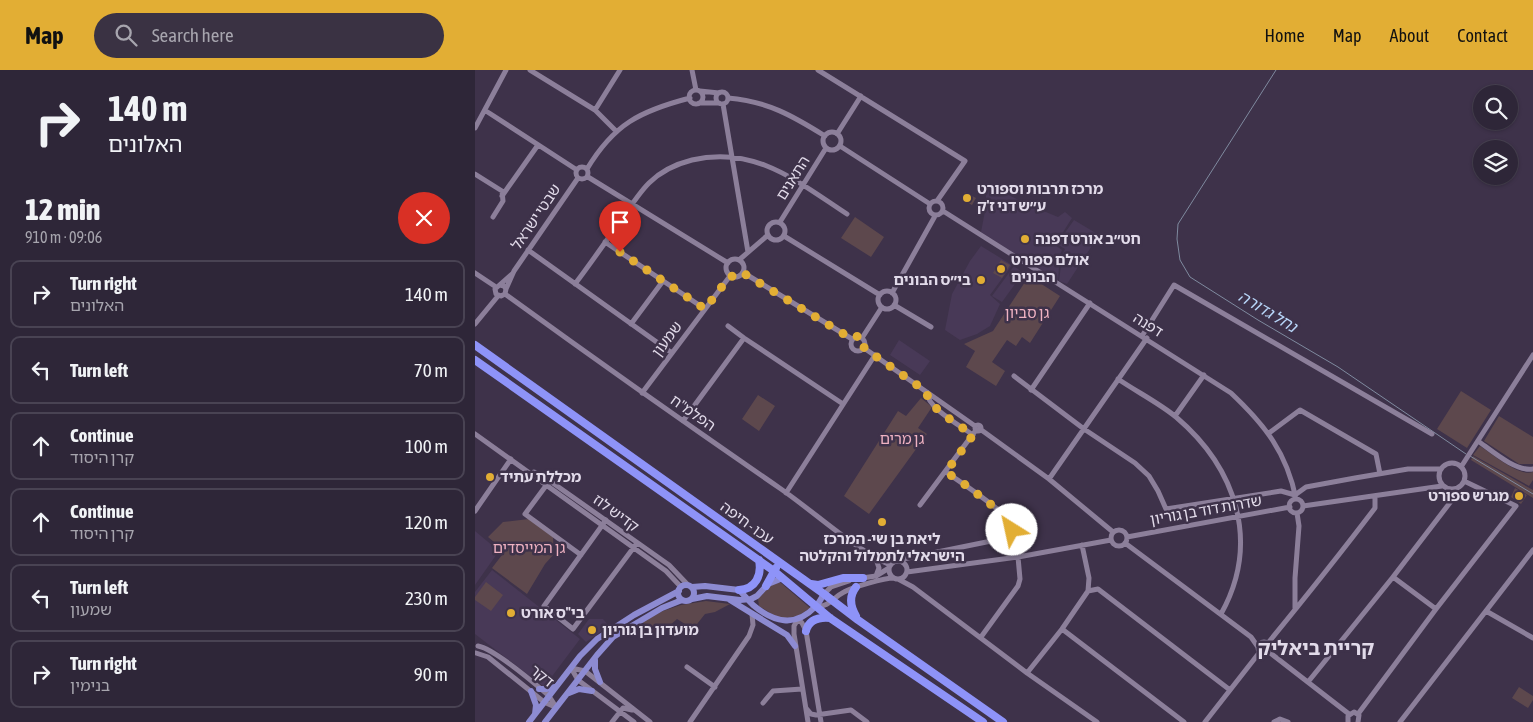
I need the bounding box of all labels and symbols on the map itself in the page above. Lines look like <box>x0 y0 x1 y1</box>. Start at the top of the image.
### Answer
street label: התאנים <box>772 153 813 203</box>
place label: מרכז תרבות וספורט ע״ש דני ז'ק <box>977 180 1104 214</box>
street label: שבטי ישראל <box>507 181 564 253</box>
marker: מרכז תרבות וספורט ע״ש דני ז'ק <box>961 192 973 204</box>
pin <box>599 201 641 252</box>
place label: חט״ב אורט דפנה <box>1035 230 1141 247</box>
marker: חט״ב אורט דפנה <box>1019 233 1031 245</box>
place label: אולם ספורט הבונים <box>1011 251 1089 285</box>
marker: אולם ספורט הבונים <box>995 263 1007 275</box>
place label: בי״ס הבונים <box>893 271 971 288</box>
marker: בי״ס הבונים <box>975 274 987 286</box>
water label: נחל גדורה <box>1236 287 1301 336</box>
park label: גן סביון <box>1005 304 1050 321</box>
street label: דפנה <box>1130 309 1166 340</box>
street label: שמעון <box>648 318 685 359</box>
street label: הפלמ"ח <box>668 391 719 434</box>
park label: גן מרים <box>880 430 925 447</box>
place label: מכללת עתיד <box>500 468 582 485</box>
marker: מכללת עתיד <box>484 471 496 483</box>
place label: מגרש ספורט <box>1428 487 1509 504</box>
street label: קדיש לוז <box>590 490 642 535</box>
marker: מגרש ספורט <box>1513 490 1525 502</box>
street label: שדרות דוד בן גוריון <box>1149 491 1263 528</box>
street label: עכו - חיפה <box>717 498 777 548</box>
position arrow <box>985 503 1037 555</box>
marker: ליאת בן שי- המרכז הישראלי לתמלול והקלטה <box>876 516 888 528</box>
place label: ליאת בן שי- המרכז הישראלי לתמלול והקלטה <box>799 530 965 564</box>
park label: גן המייסדים <box>493 539 566 556</box>
place label: בי"ס אורט <box>521 604 585 621</box>
marker: בי"ס אורט <box>505 607 517 619</box>
place label: מועדון בן גוריון <box>602 621 699 638</box>
marker: מועדון בן גוריון <box>586 624 598 636</box>
district label: קריית ביאליק <box>1258 636 1374 659</box>
street label: דקר <box>527 661 558 690</box>

